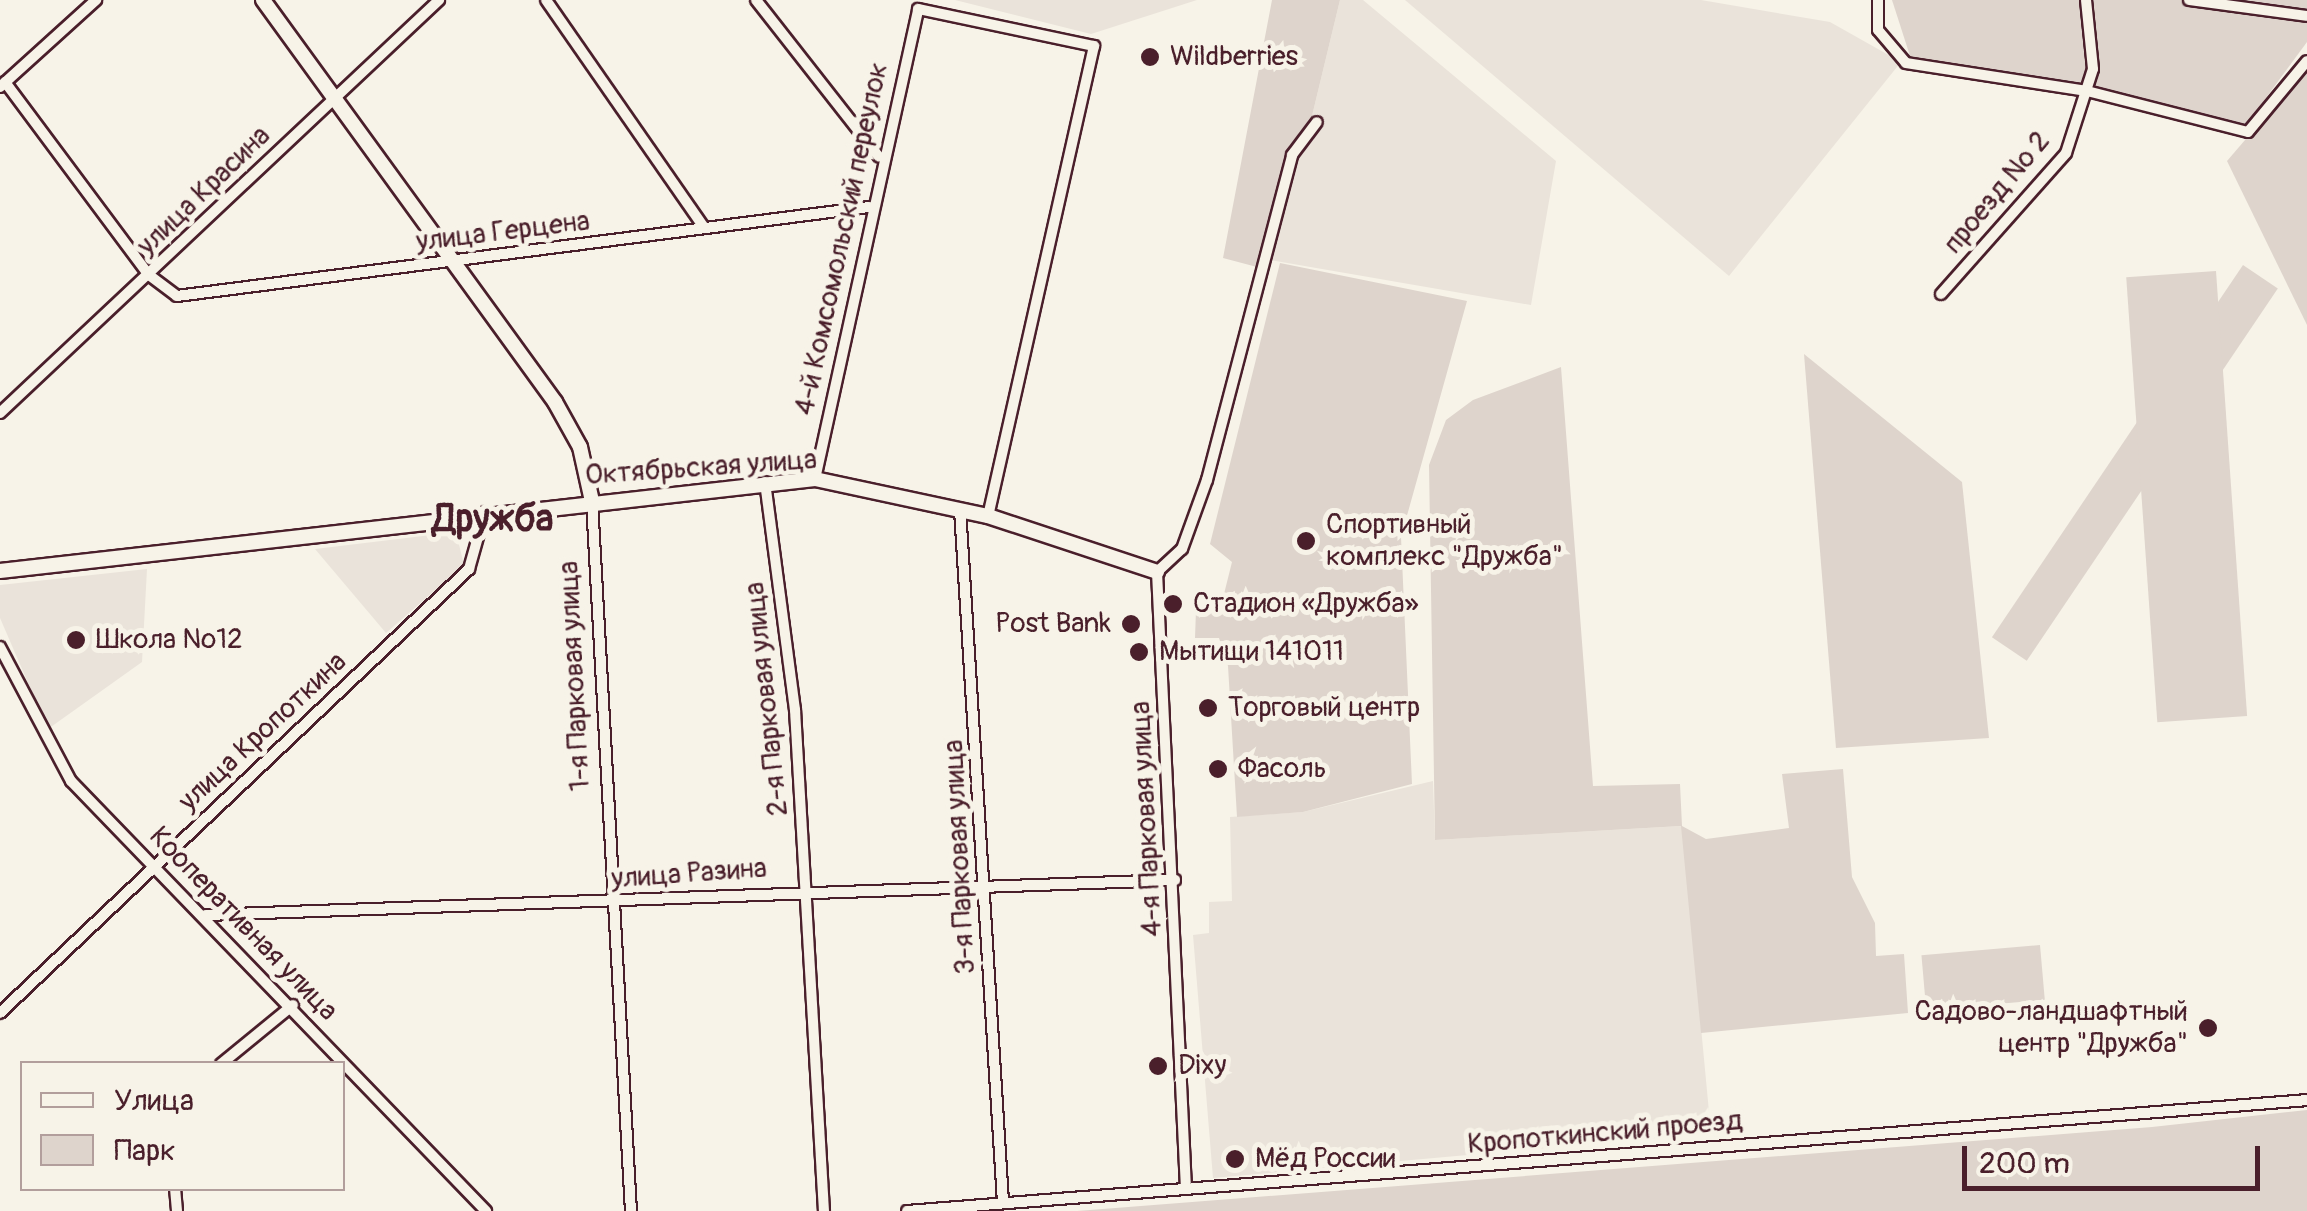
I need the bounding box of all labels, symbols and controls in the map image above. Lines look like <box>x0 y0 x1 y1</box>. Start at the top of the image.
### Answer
place label: Wildberries <box>1170 40 1298 74</box>
marker: Wildberries <box>1139 46 1161 68</box>
street label: 4-й Комсомольский переулок <box>788 60 896 418</box>
street label: улица Красина <box>131 119 277 263</box>
street label: проезд № 2 <box>1936 125 2058 261</box>
street label: улица Герцена <box>414 205 592 259</box>
street label: Октябрьская улица <box>584 443 818 493</box>
district label: Дружба <box>433 497 553 543</box>
place label: Спортивный комплекс "Дружба" <box>1326 508 1563 574</box>
marker: Спортивный комплекс "Дружба" <box>1295 530 1317 552</box>
street label: 1-я Парковая улица <box>552 560 598 792</box>
street label: 2-я Парковая улица <box>738 580 796 818</box>
place label: Стадион «Дружба» <box>1193 587 1419 621</box>
marker: Стадион «Дружба» <box>1162 593 1184 615</box>
place label: Post Bank <box>995 607 1111 641</box>
marker: Post Bank <box>1120 613 1142 635</box>
place label: Школа №12 <box>96 623 243 657</box>
marker: Школа №12 <box>65 629 87 651</box>
place label: Мытищи 141011 <box>1159 635 1344 669</box>
marker: Мытищи 141011 <box>1128 641 1150 663</box>
street label: улица Кропоткина <box>172 646 354 818</box>
place label: Торговый центр <box>1228 691 1420 725</box>
marker: Торговый центр <box>1197 697 1219 719</box>
street label: 4-я Парковая улица <box>1124 700 1170 938</box>
street label: 3-я Парковая улица <box>937 739 983 975</box>
place label: Фасоль <box>1238 752 1327 786</box>
marker: Фасоль <box>1207 758 1229 780</box>
street label: Кооперативная улица <box>142 820 344 1028</box>
street label: улица Разина <box>610 852 768 896</box>
place label: Садово-ландшафтный центр "Дружба" <box>1915 995 2188 1061</box>
marker: Садово-ландшафтный центр "Дружба" <box>2197 1017 2219 1039</box>
place label: Dixy <box>1178 1049 1226 1083</box>
marker: Dixy <box>1147 1055 1169 1077</box>
legend <box>20 1061 345 1191</box>
text: Улица <box>114 1082 194 1119</box>
street label: Кропоткинский проезд <box>1466 1104 1744 1162</box>
scale bar <box>1967 1126 2264 1188</box>
text: Парк <box>114 1132 176 1169</box>
place label: Мёд России <box>1255 1142 1395 1176</box>
text: 200 m <box>1979 1145 2070 1182</box>
marker: Мёд России <box>1224 1148 1246 1170</box>

